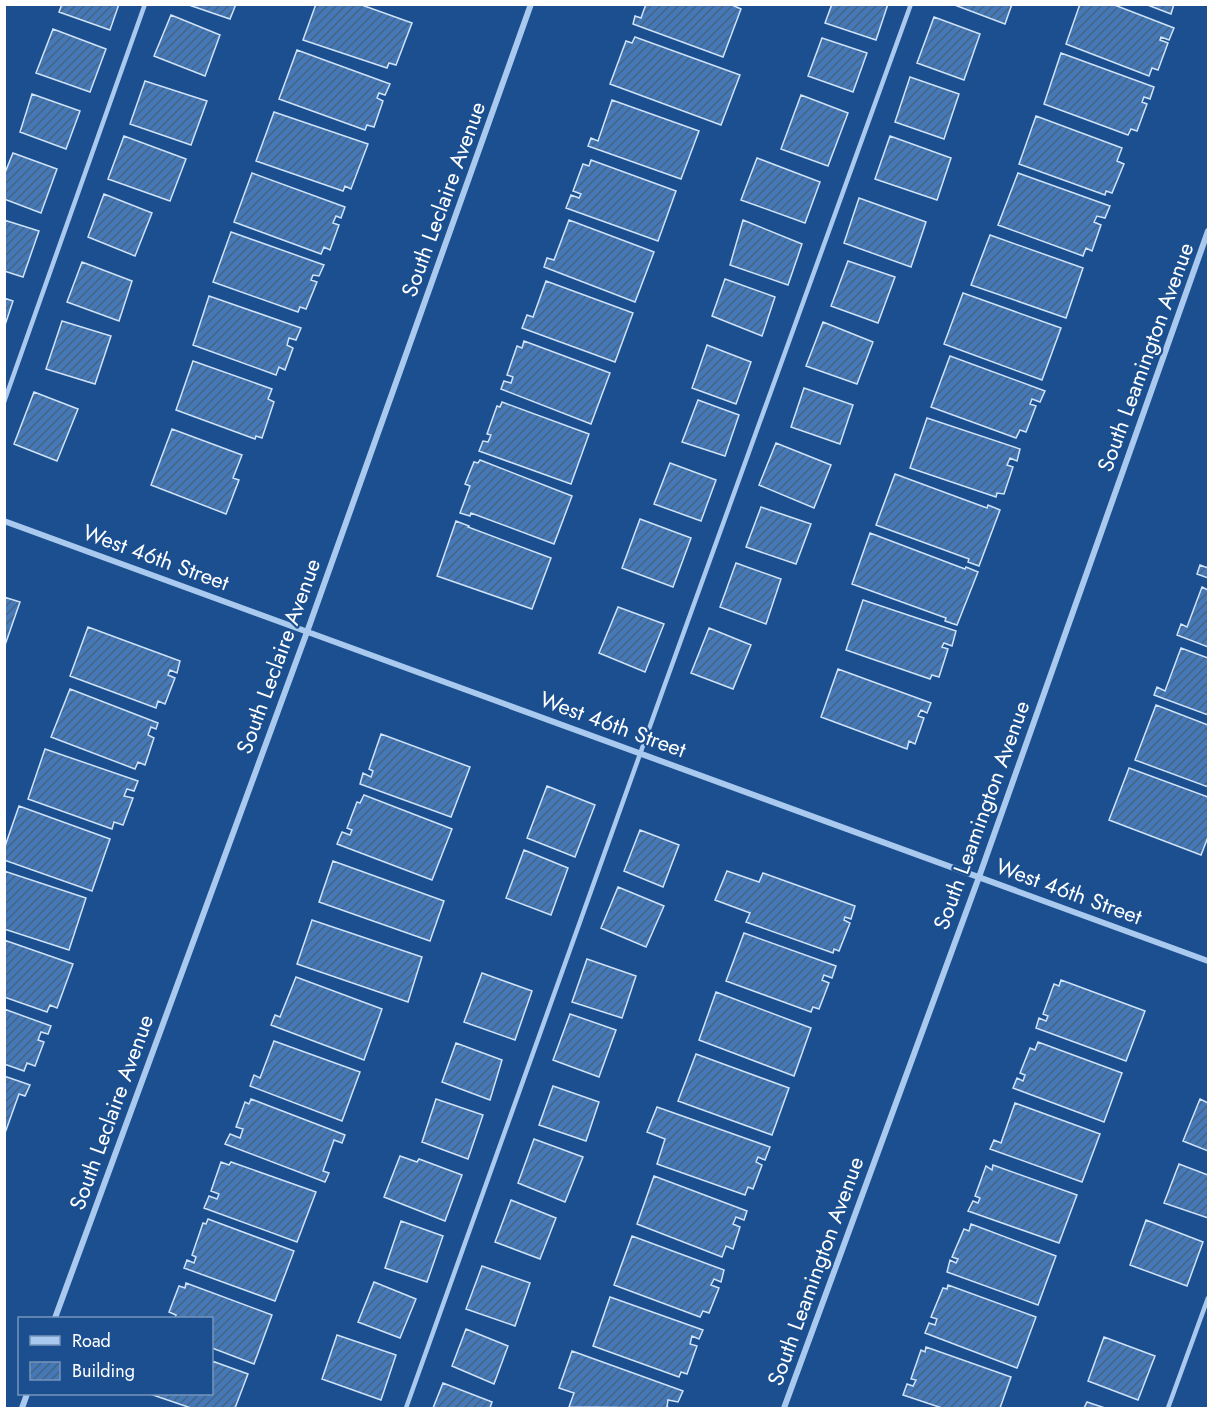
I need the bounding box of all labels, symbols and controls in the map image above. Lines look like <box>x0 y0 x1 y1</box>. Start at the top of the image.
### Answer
street label: South Leclaire Avenue <box>393 97 493 301</box>
street label: South Leamington Avenue <box>1089 238 1201 476</box>
street label: West 46th Street <box>78 516 234 599</box>
street label: South Leclaire Avenue <box>228 554 328 758</box>
street label: West 46th Street <box>535 683 691 766</box>
street label: South Leamington Avenue <box>925 696 1037 934</box>
street label: West 46th Street <box>991 850 1147 933</box>
street label: South Leclaire Avenue <box>61 1010 161 1214</box>
street label: South Leamington Avenue <box>759 1152 871 1390</box>
legend <box>18 1317 213 1395</box>
text: Road <box>72 1328 111 1354</box>
text: Building <box>72 1358 135 1384</box>

